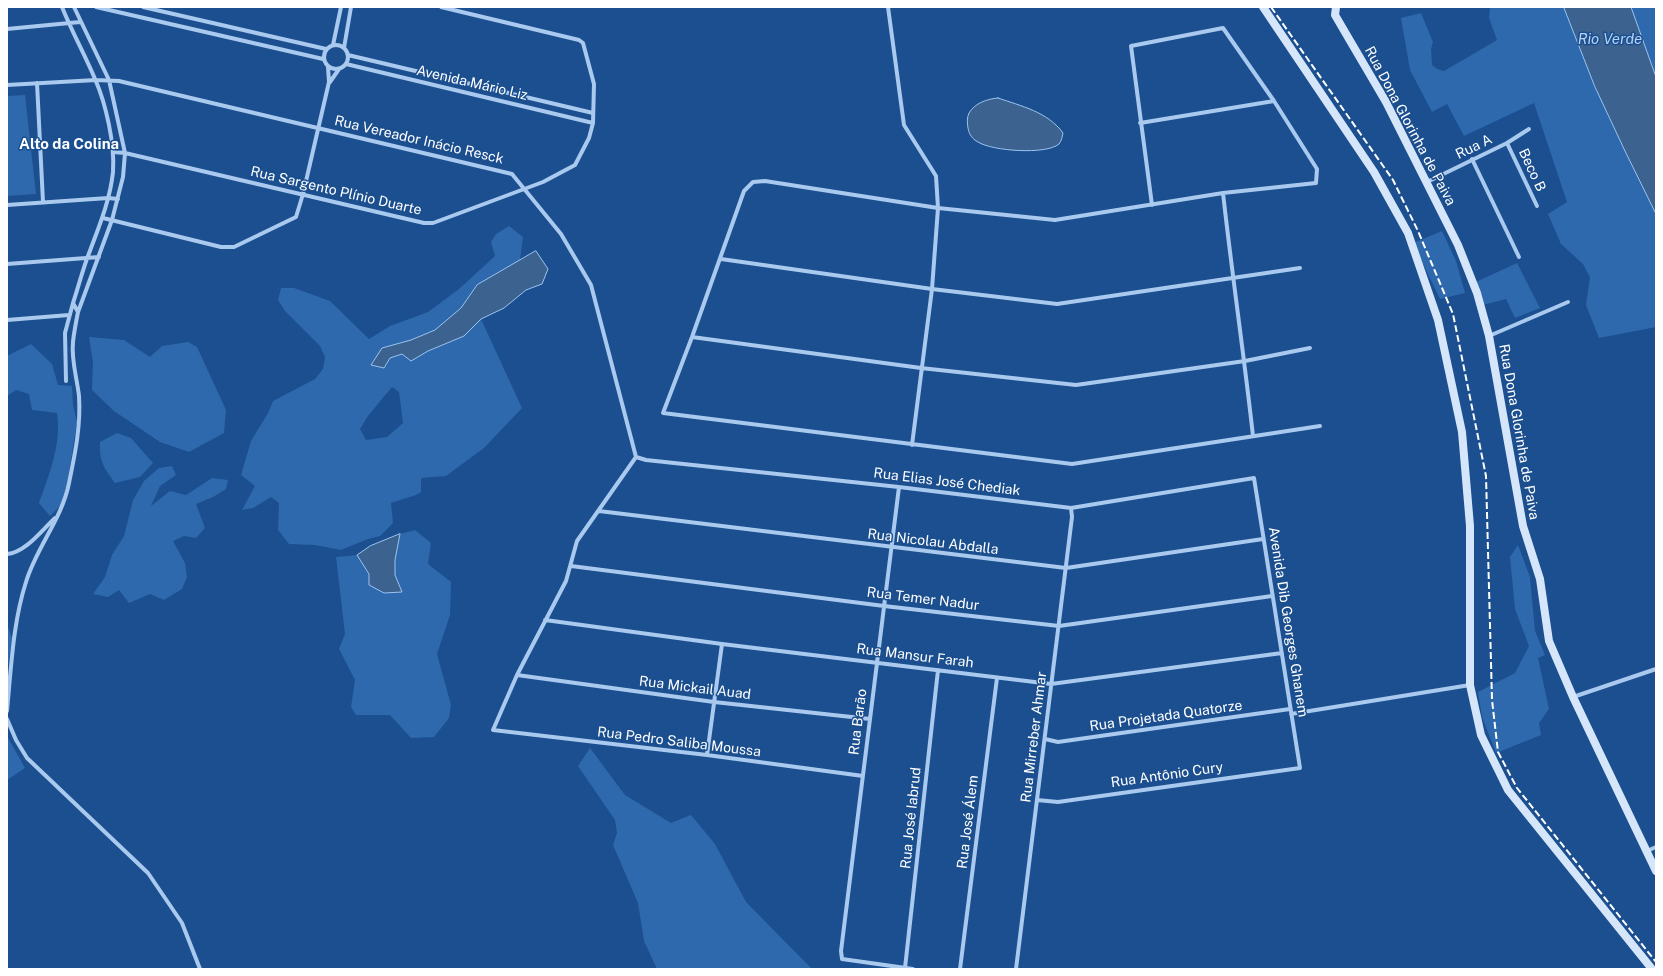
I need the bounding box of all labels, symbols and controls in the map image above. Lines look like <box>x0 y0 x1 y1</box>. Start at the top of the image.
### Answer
water label: Rio Verde <box>1578 30 1642 48</box>
street label: Rua Dona Glorinha de Paiva <box>1361 43 1459 209</box>
street label: Avenida Mário Liz <box>415 62 529 104</box>
street label: Rua Vereador Inácio Resck <box>333 112 505 168</box>
street label: Rua A <box>1453 131 1495 163</box>
district label: Alto da Colina <box>19 135 119 153</box>
street label: Beco B <box>1515 146 1549 194</box>
street label: Rua Sargento Plínio Duarte <box>249 163 423 219</box>
street label: Rua Dona Glorinha de Paiva <box>1495 343 1543 521</box>
street label: Rua Elias José Chediak <box>873 465 1021 499</box>
street label: Rua Nicolau Abdalla <box>867 526 999 558</box>
street label: Avenida Dib Georges Ghanem <box>1265 526 1311 718</box>
street label: Rua Temer Nadur <box>866 584 980 614</box>
street label: Rua Mansur Farah <box>855 640 975 672</box>
street label: Rua Mirreber Ahmar <box>1018 671 1050 803</box>
street label: Rua Mickail Auad <box>638 673 752 703</box>
street label: Rua Barão <box>846 688 870 756</box>
street label: Rua Projetada Quatorze <box>1089 697 1243 735</box>
street label: Rua Pedro Saliba Moussa <box>596 724 762 760</box>
street label: Rua Antônio Cury <box>1110 759 1224 791</box>
street label: Rua José Iabrud <box>897 766 925 870</box>
street label: Rua José Álem <box>954 774 982 870</box>

